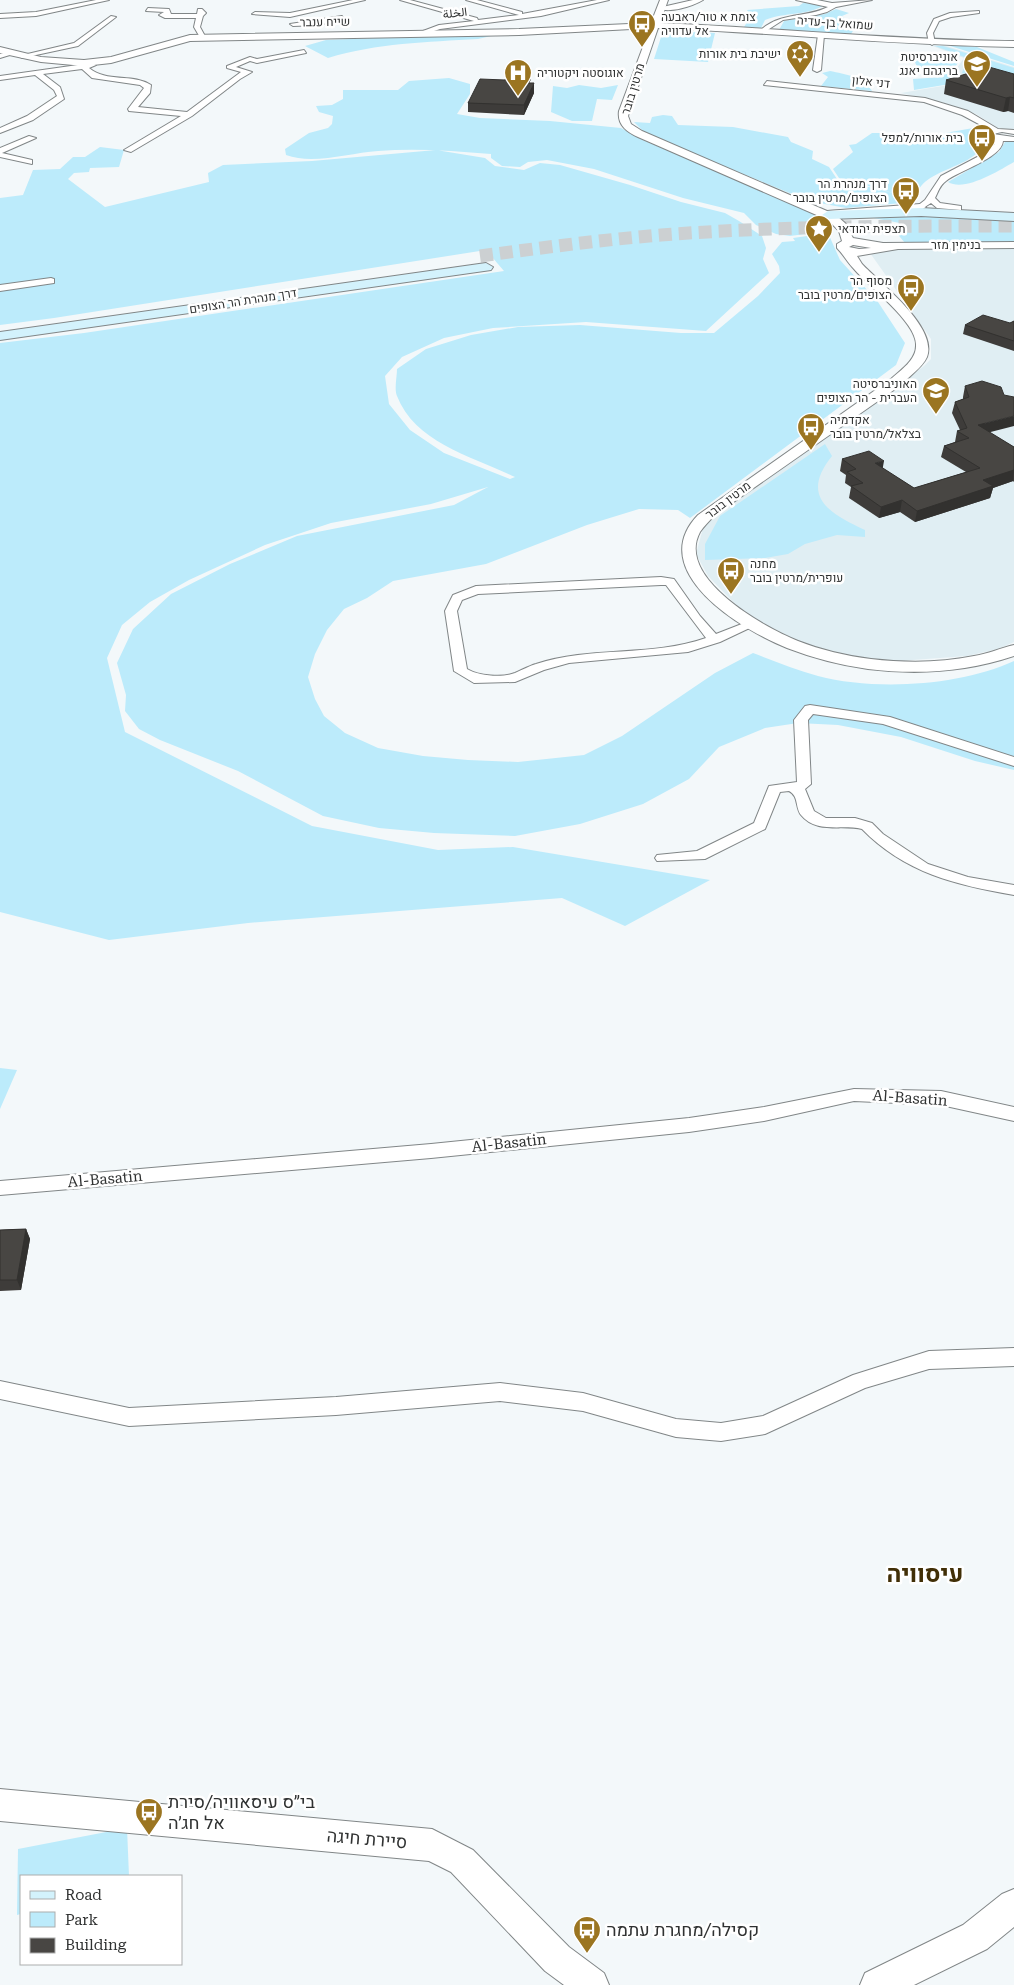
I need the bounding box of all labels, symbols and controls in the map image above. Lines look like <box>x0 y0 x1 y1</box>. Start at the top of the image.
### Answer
street label: الخلة <box>442 5 468 21</box>
bus stop icon: צומת א טור/ראבעה אל עדוויה <box>627 9 657 48</box>
place label: צומת א טור/ראבעה אל עדוויה <box>661 10 756 38</box>
street label: שמואל בן-עדיה <box>796 13 874 33</box>
street label: שייח ענבר <box>300 15 350 29</box>
synagogue icon: ישיבת בית אורות <box>785 39 815 78</box>
place label: ישיבת בית אורות <box>699 47 781 61</box>
school or university icon: אוניברסיטת בריגהם יאנג <box>962 49 992 88</box>
place label: אוניברסיטת בריגהם יאנג <box>900 50 959 78</box>
hospital icon: אוגוסטה ויקטוריה <box>503 58 533 97</box>
street label: מרטין בובר <box>619 62 647 116</box>
place label: אוגוסטה ויקטוריה <box>537 66 624 80</box>
street label: דני אלון <box>851 73 891 91</box>
bus stop icon: בית אורות/למפל <box>967 123 997 162</box>
place label: בית אורות/למפל <box>882 131 964 145</box>
bus stop icon: דרך מנהרת הר הצופים/מרטין בובר <box>891 176 921 215</box>
place label: דרך מנהרת הר הצופים/מרטין בובר <box>793 177 887 205</box>
place icon: תצפית יהודאי <box>804 214 834 253</box>
place label: תצפית יהודאי <box>838 222 906 236</box>
street label: בנימין מזר <box>931 238 982 252</box>
bus stop icon: מסוף הר הצופים/מרטין בובר <box>896 273 926 312</box>
place label: מסוף הר הצופים/מרטין בובר <box>798 274 892 302</box>
street label: דרך מנהרת הר הצופים <box>188 286 298 316</box>
school or university icon: האוניברסיטה העברית - הר הצופים <box>921 376 951 415</box>
place label: האוניברסיטה העברית - הר הצופים <box>816 377 917 405</box>
bus stop icon: אקדמיה בצלאל/מרטין בובר <box>796 412 826 451</box>
place label: אקדמיה בצלאל/מרטין בובר <box>830 413 922 441</box>
street label: מרטין בובר <box>703 478 753 522</box>
bus stop icon: מחנה עופרית/מרטין בובר <box>716 556 746 595</box>
place label: מחנה עופרית/מרטין בובר <box>750 557 843 585</box>
street label: Al-Basatin <box>872 1086 948 1110</box>
street label: Al-Basatin <box>471 1130 548 1156</box>
street label: Al-Basatin <box>67 1167 144 1191</box>
district label: עיסוויה <box>887 1560 963 1588</box>
place label: בי״ס עיסאוויה/סירת אל חג׳ה <box>168 1791 315 1833</box>
bus stop icon: בי״ס עיסאוויה/סירת אל חג׳ה <box>134 1797 164 1836</box>
street label: סיירת חיגה <box>326 1825 408 1852</box>
legend <box>20 1875 182 1965</box>
text: Road <box>65 1886 102 1904</box>
text: Park <box>65 1911 99 1929</box>
bus stop icon: קסילה/מחגרת עתמה <box>572 1915 602 1954</box>
place label: קסילה/מחגרת עתמה <box>606 1919 759 1940</box>
text: Building <box>65 1936 127 1954</box>

